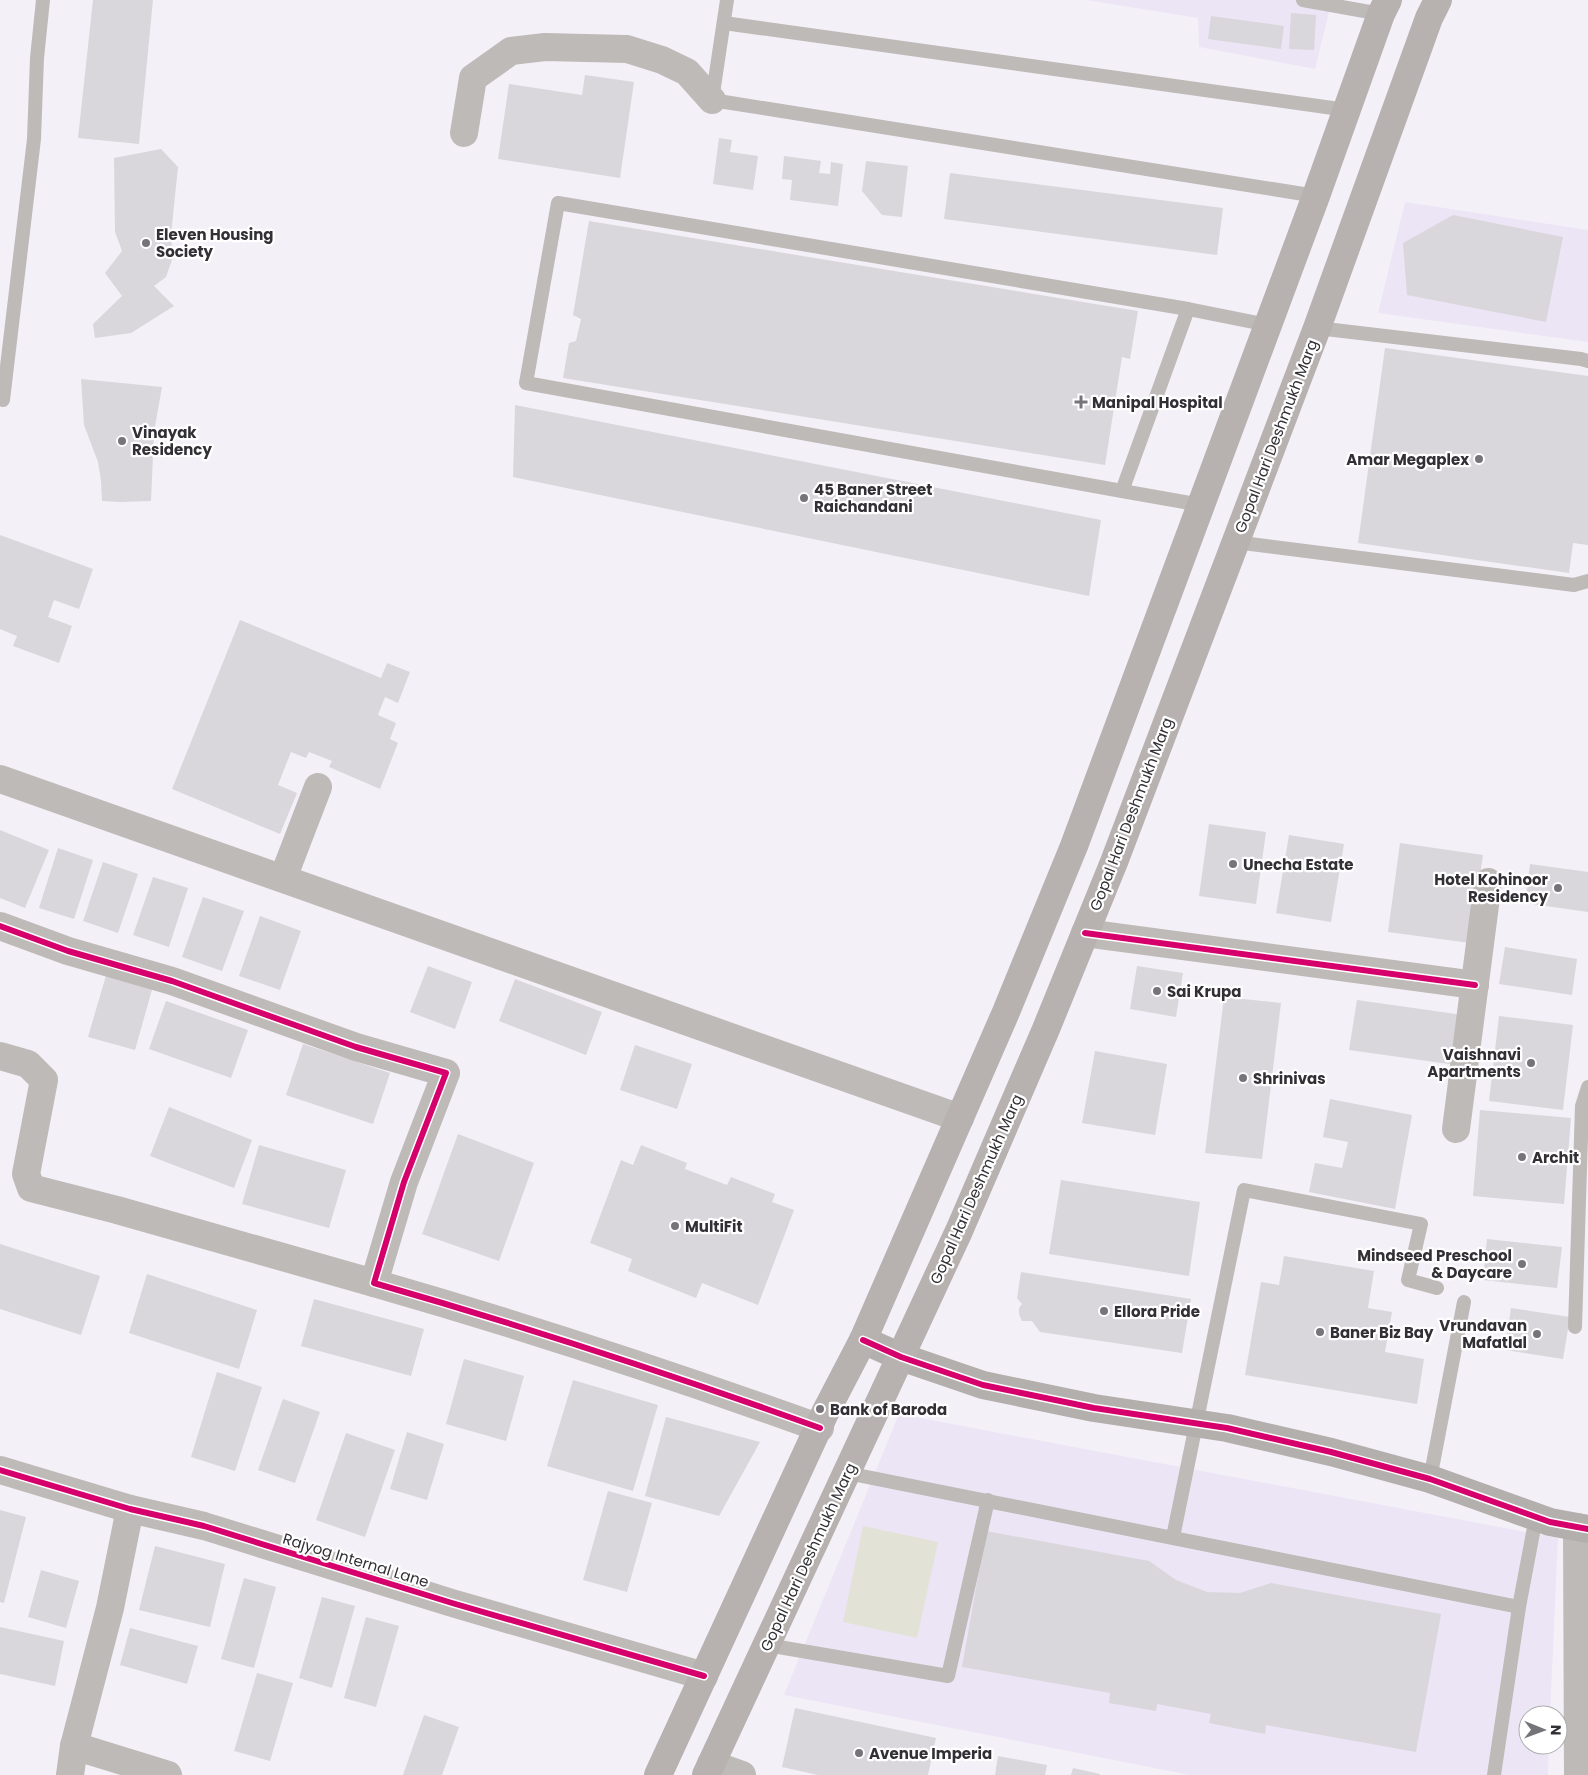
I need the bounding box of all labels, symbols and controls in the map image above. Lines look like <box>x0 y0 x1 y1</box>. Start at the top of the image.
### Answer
place label: Eleven Housing Society <box>156 224 273 262</box>
marker: Eleven Housing Society <box>140 237 152 249</box>
street label: Gopal Hari Deshmukh Marg <box>1229 336 1323 536</box>
place label: Manipal Hospital <box>1092 392 1223 413</box>
marker: Manipal Hospital <box>1074 395 1088 409</box>
place label: Vinayak Residency <box>132 422 212 460</box>
marker: Vinayak Residency <box>116 435 128 447</box>
place label: Amar Megaplex <box>1346 449 1469 470</box>
marker: Amar Megaplex <box>1473 453 1485 465</box>
place label: 45 Baner Street Raichandani <box>814 479 932 517</box>
marker: 45 Baner Street Raichandani <box>798 492 810 504</box>
street label: Gopal Hari Deshmukh Marg <box>1084 714 1178 914</box>
place label: Unecha Estate <box>1243 854 1354 875</box>
marker: Unecha Estate <box>1227 858 1239 870</box>
place label: Hotel Kohinoor Residency <box>1434 869 1549 907</box>
marker: Hotel Kohinoor Residency <box>1552 882 1564 894</box>
place label: Sai Krupa <box>1167 981 1241 1002</box>
marker: Sai Krupa <box>1151 985 1163 997</box>
place label: Vaishnavi Apartments <box>1427 1044 1521 1082</box>
marker: Vaishnavi Apartments <box>1525 1057 1537 1069</box>
place label: Shrinivas <box>1253 1068 1326 1089</box>
marker: Shrinivas <box>1237 1072 1249 1084</box>
street label: Gopal Hari Deshmukh Marg <box>925 1091 1027 1287</box>
place label: Archit <box>1532 1147 1579 1168</box>
marker: Archit <box>1516 1151 1528 1163</box>
place label: MultiFit <box>685 1216 743 1237</box>
marker: MultiFit <box>669 1220 681 1232</box>
place label: Mindseed Preschool & Daycare <box>1357 1245 1512 1283</box>
marker: Mindseed Preschool & Daycare <box>1516 1258 1528 1270</box>
place label: Ellora Pride <box>1114 1301 1200 1322</box>
marker: Ellora Pride <box>1098 1305 1110 1317</box>
place label: Vrundavan Mafatlal <box>1439 1315 1527 1353</box>
place label: Baner Biz Bay <box>1330 1322 1434 1343</box>
marker: Baner Biz Bay <box>1314 1326 1326 1338</box>
marker: Vrundavan Mafatlal <box>1531 1328 1543 1340</box>
place label: Bank of Baroda <box>830 1399 947 1420</box>
marker: Bank of Baroda <box>814 1403 826 1415</box>
street label: Gopal Hari Deshmukh Marg <box>755 1459 861 1655</box>
street label: Rajyog Internal Lane <box>280 1528 432 1592</box>
north arrow <box>1518 1705 1568 1755</box>
text: N <box>1546 1725 1566 1736</box>
place label: Avenue Imperia <box>869 1743 992 1764</box>
marker: Avenue Imperia <box>853 1747 865 1759</box>

